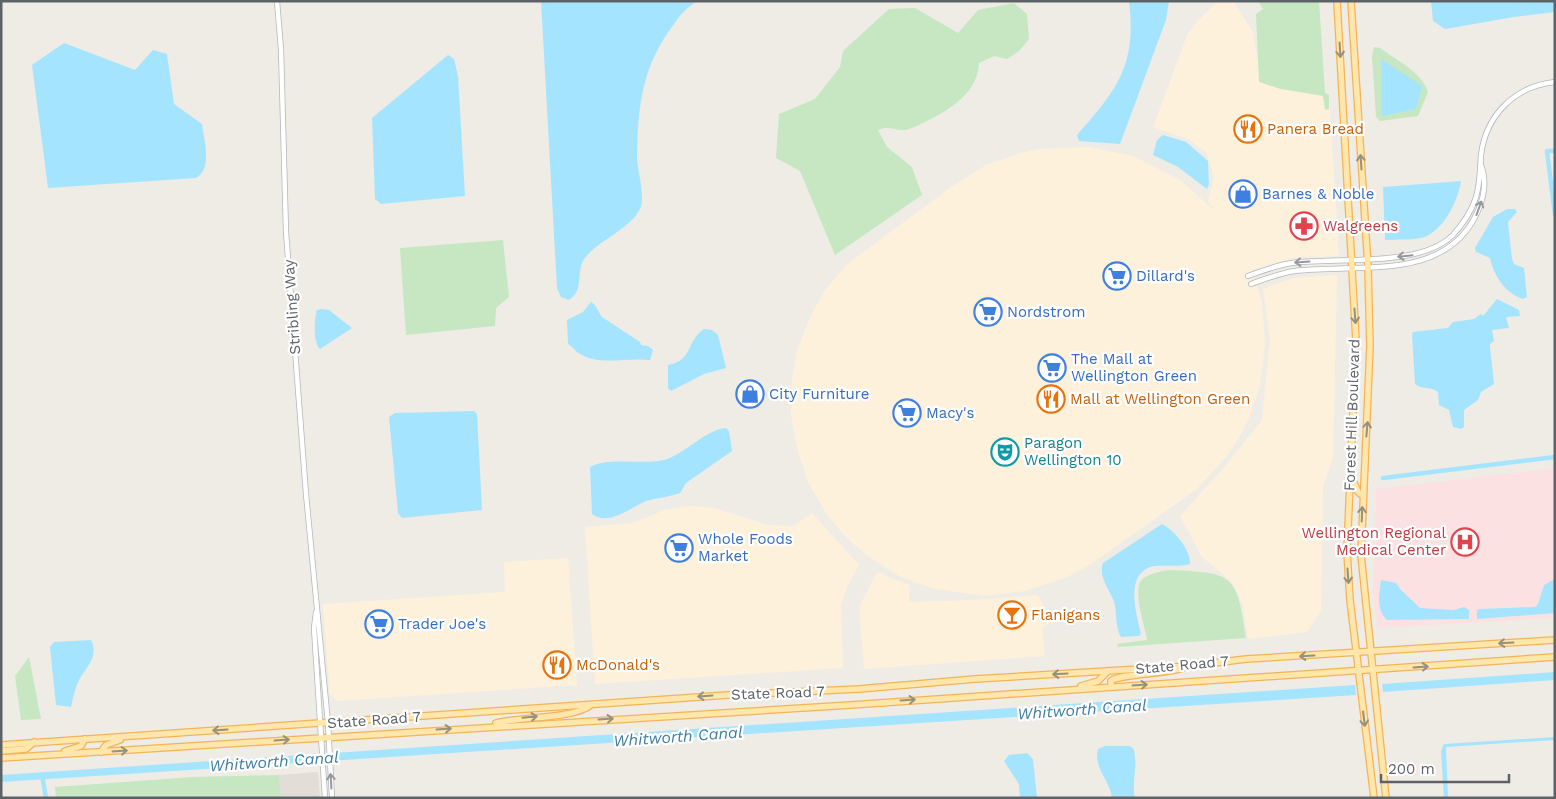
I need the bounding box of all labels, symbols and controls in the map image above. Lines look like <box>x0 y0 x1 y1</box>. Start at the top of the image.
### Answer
one-way arrow <box>1335 42 1344 58</box>
restaurant icon: Panera Bread <box>1233 114 1263 144</box>
place label: Panera Bread <box>1267 120 1364 138</box>
one-way arrow <box>1357 154 1366 170</box>
shop icon: Barnes & Noble <box>1228 179 1258 209</box>
place label: Barnes & Noble <box>1262 185 1374 203</box>
one-way arrow <box>1475 201 1484 216</box>
pharmacy icon: Walgreens <box>1289 211 1319 241</box>
place label: Walgreens <box>1323 217 1398 235</box>
one-way arrow <box>1397 251 1413 261</box>
one-way arrow <box>1295 257 1311 267</box>
street label: Stribling Way <box>280 258 304 355</box>
supermarket icon: Dillard's <box>1102 261 1132 291</box>
place label: Dillard's <box>1136 267 1195 285</box>
supermarket icon: Nordstrom <box>973 297 1003 327</box>
place label: Nordstrom <box>1007 303 1086 321</box>
one-way arrow <box>1350 308 1359 324</box>
street label: Forest Hill Boulevard <box>1340 339 1364 491</box>
place label: The Mall at Wellington Green <box>1071 350 1197 385</box>
supermarket icon: The Mall at Wellington Green <box>1037 353 1067 383</box>
shop icon: City Furniture <box>735 379 765 409</box>
restaurant icon: Mall at Wellington Green <box>1036 384 1066 414</box>
place label: City Furniture <box>769 385 869 403</box>
place label: Mall at Wellington Green <box>1070 390 1250 408</box>
supermarket icon: Macy's <box>892 398 922 428</box>
place label: Macy's <box>926 404 974 422</box>
one-way arrow <box>1362 421 1372 437</box>
place label: Paragon Wellington 10 <box>1024 434 1122 469</box>
theatre icon: Paragon Wellington 10 <box>990 437 1020 467</box>
one-way arrow <box>1357 506 1366 522</box>
place label: Wellington Regional Medical Center <box>1302 524 1446 559</box>
hospital icon: Wellington Regional Medical Center <box>1450 527 1480 557</box>
place label: Whole Foods Market <box>698 530 793 565</box>
supermarket icon: Whole Foods Market <box>664 533 694 563</box>
one-way arrow <box>1344 568 1353 584</box>
bar icon: Flanigans <box>997 600 1027 630</box>
place label: Flanigans <box>1031 606 1100 624</box>
supermarket icon: Trader Joe's <box>364 609 394 639</box>
place label: Trader Joe's <box>398 615 486 633</box>
one-way arrow <box>1499 638 1515 647</box>
restaurant icon: McDonald's <box>542 650 572 680</box>
one-way arrow <box>1299 651 1315 660</box>
street label: State Road 7 <box>1135 652 1229 678</box>
place label: McDonald's <box>576 656 660 674</box>
one-way arrow <box>1413 662 1429 671</box>
one-way arrow <box>1052 669 1068 679</box>
one-way arrow <box>1132 680 1148 689</box>
street label: State Road 7 <box>731 682 825 704</box>
one-way arrow <box>697 692 713 701</box>
water label: Whitworth Canal <box>1017 695 1147 723</box>
one-way arrow <box>900 696 916 705</box>
street label: State Road 7 <box>327 708 421 732</box>
one-way arrow <box>1359 711 1369 727</box>
one-way arrow <box>521 712 537 722</box>
one-way arrow <box>598 714 614 723</box>
water label: Whitworth Canal <box>613 722 743 750</box>
one-way arrow <box>436 725 452 734</box>
one-way arrow <box>212 726 228 735</box>
one-way arrow <box>274 735 290 745</box>
one-way arrow <box>111 746 127 755</box>
water label: Whitworth Canal <box>209 747 339 775</box>
scale bar <box>1381 752 1508 784</box>
text: 200 m <box>1388 760 1435 778</box>
one-way arrow <box>327 773 336 789</box>

